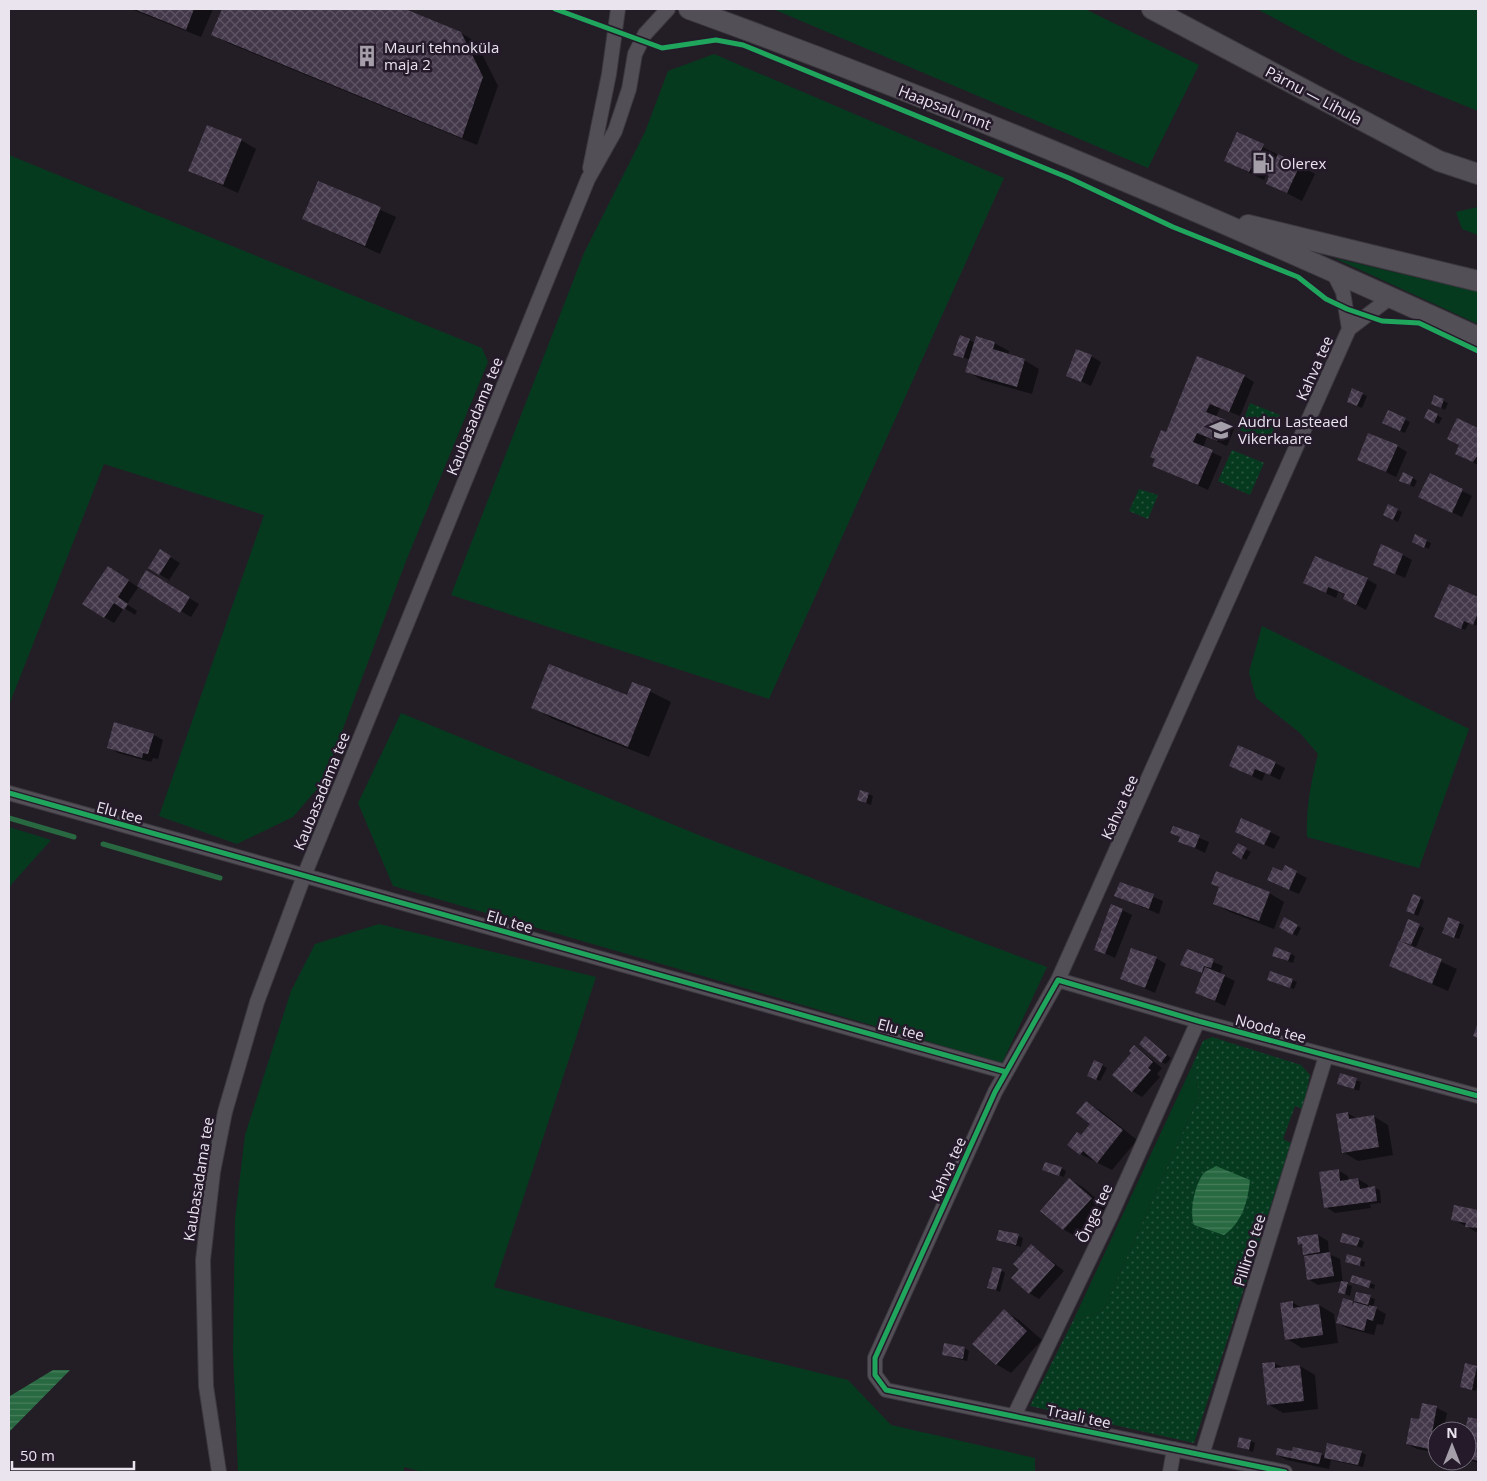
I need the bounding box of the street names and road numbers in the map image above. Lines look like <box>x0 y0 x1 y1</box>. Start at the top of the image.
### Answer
street label: Pärnu — Lihula <box>1262 61 1366 129</box>
street label: Haapsalu mnt <box>896 80 994 134</box>
street label: Kahva tee <box>1291 333 1337 403</box>
street label: Kaubasadama tee <box>441 354 507 478</box>
street label: Kaubasadama tee <box>288 729 354 853</box>
street label: Kahva tee <box>1096 772 1142 842</box>
street label: Elu tee <box>95 796 145 828</box>
street label: Elu tee <box>484 905 536 937</box>
street label: Nooda tee <box>1233 1009 1309 1047</box>
street label: Elu tee <box>876 1013 926 1045</box>
street label: Kaubasadama tee <box>178 1115 218 1243</box>
street label: Kahva tee <box>924 1134 970 1204</box>
street label: Õnge tee <box>1072 1180 1116 1246</box>
street label: Pilliroo tee <box>1229 1211 1269 1289</box>
street label: Traali tee <box>1045 1399 1113 1433</box>

